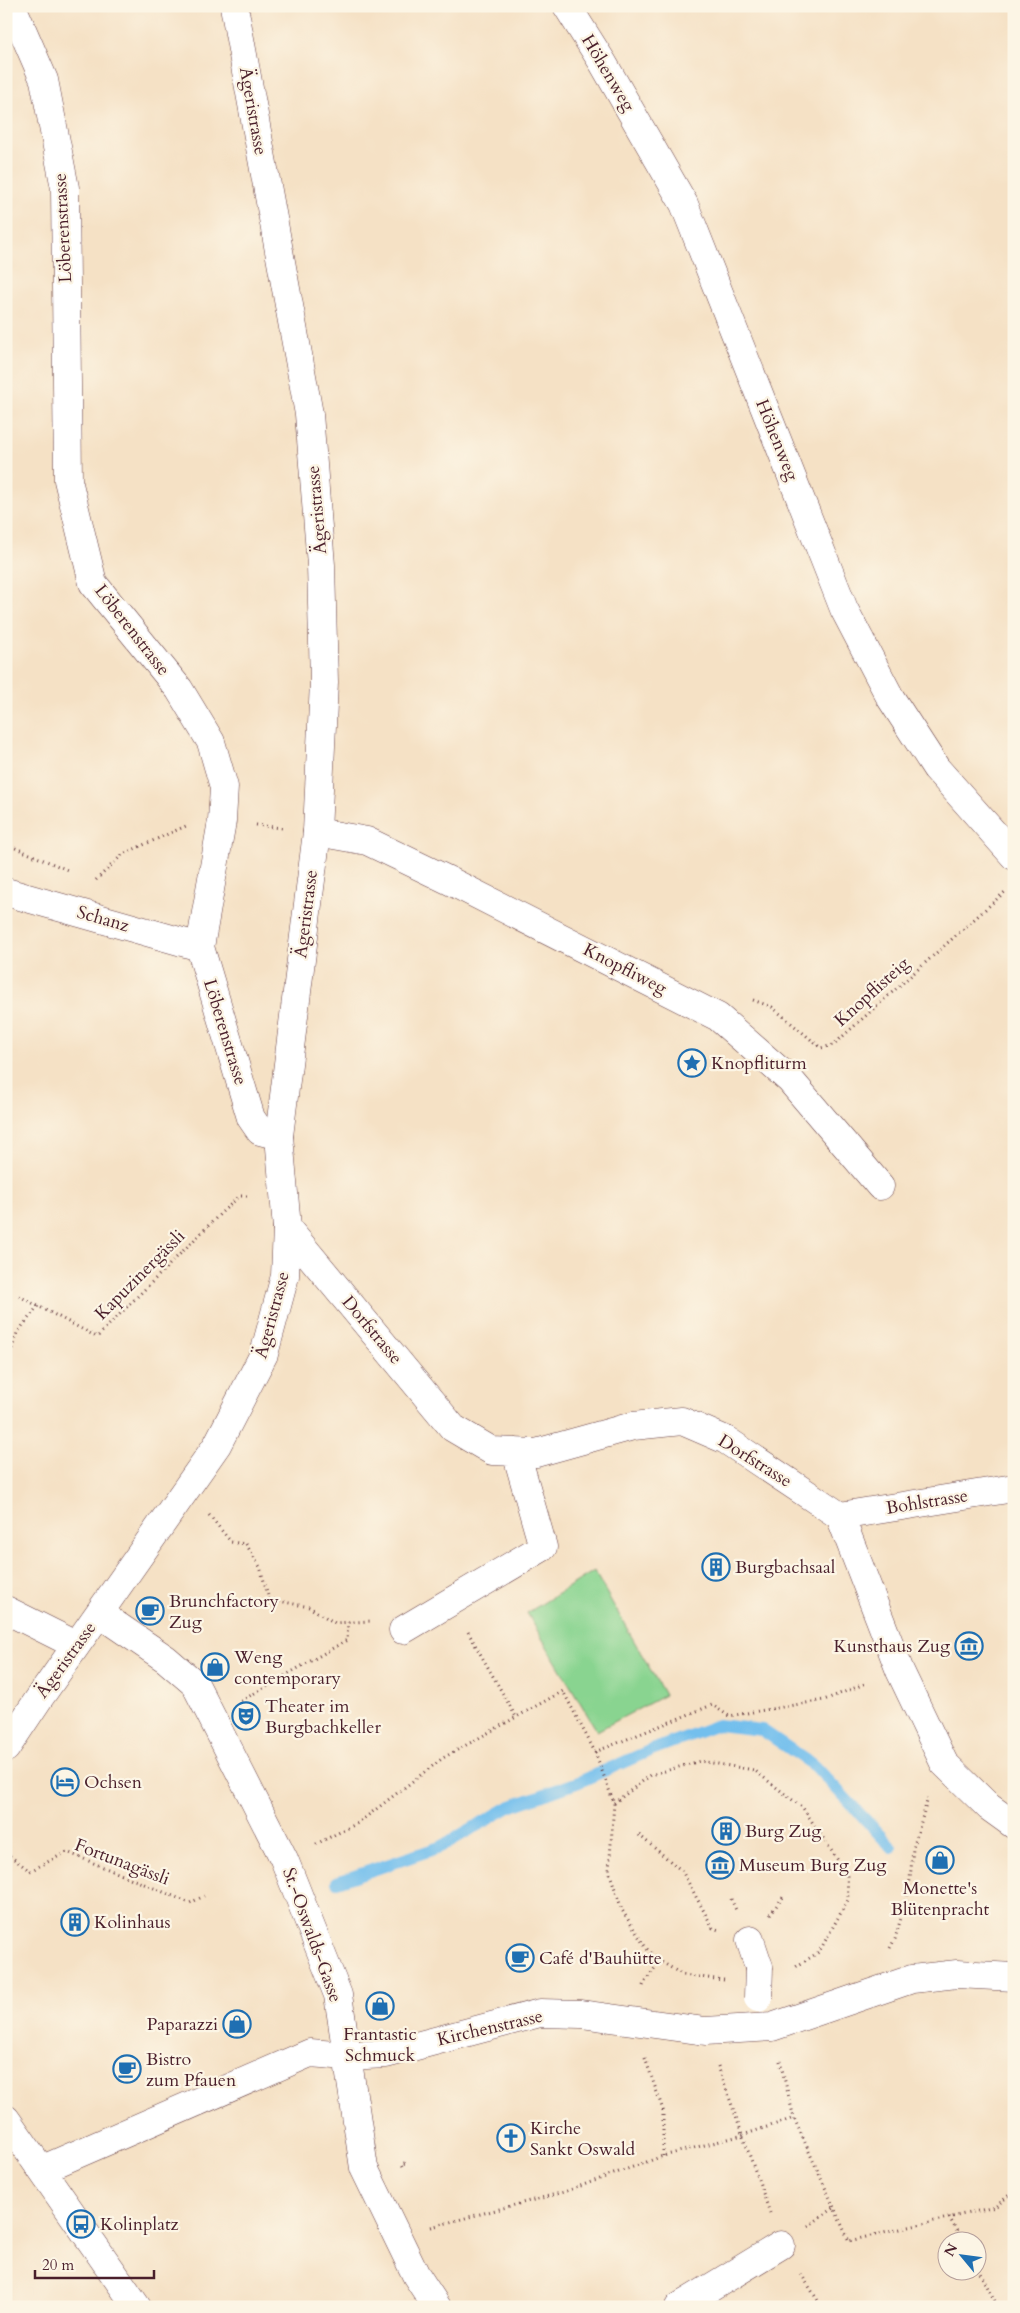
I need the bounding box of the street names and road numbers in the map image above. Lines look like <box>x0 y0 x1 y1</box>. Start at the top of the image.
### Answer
street label: Höhenweg <box>575 30 641 117</box>
street label: Ägeristrasse <box>233 65 273 157</box>
street label: Löberenstrasse <box>48 173 78 283</box>
street label: Höhenweg <box>749 396 805 485</box>
street label: Ägeristrasse <box>301 465 333 555</box>
street label: Löberenstrasse <box>88 579 176 681</box>
street label: Ägeristrasse <box>288 868 324 960</box>
street label: Schanz <box>74 900 132 938</box>
street label: Knopfliweg <box>579 937 672 1001</box>
street label: Knopflisteig <box>829 951 916 1033</box>
street label: Löberenstrasse <box>197 976 253 1088</box>
street label: Kapuzinergässli <box>89 1224 191 1326</box>
street label: Ägeristrasse <box>248 1269 296 1361</box>
street label: Dorfstrasse <box>336 1290 408 1370</box>
street label: Dorfstrasse <box>713 1428 797 1494</box>
street label: Bohlstrasse <box>884 1483 970 1521</box>
street label: Ägeristrasse <box>30 1617 102 1703</box>
street label: Fortunagässli <box>71 1832 173 1892</box>
street label: St.-Oswalds-Gasse <box>276 1864 348 2006</box>
street label: Kirchenstrasse <box>435 2004 545 2052</box>

